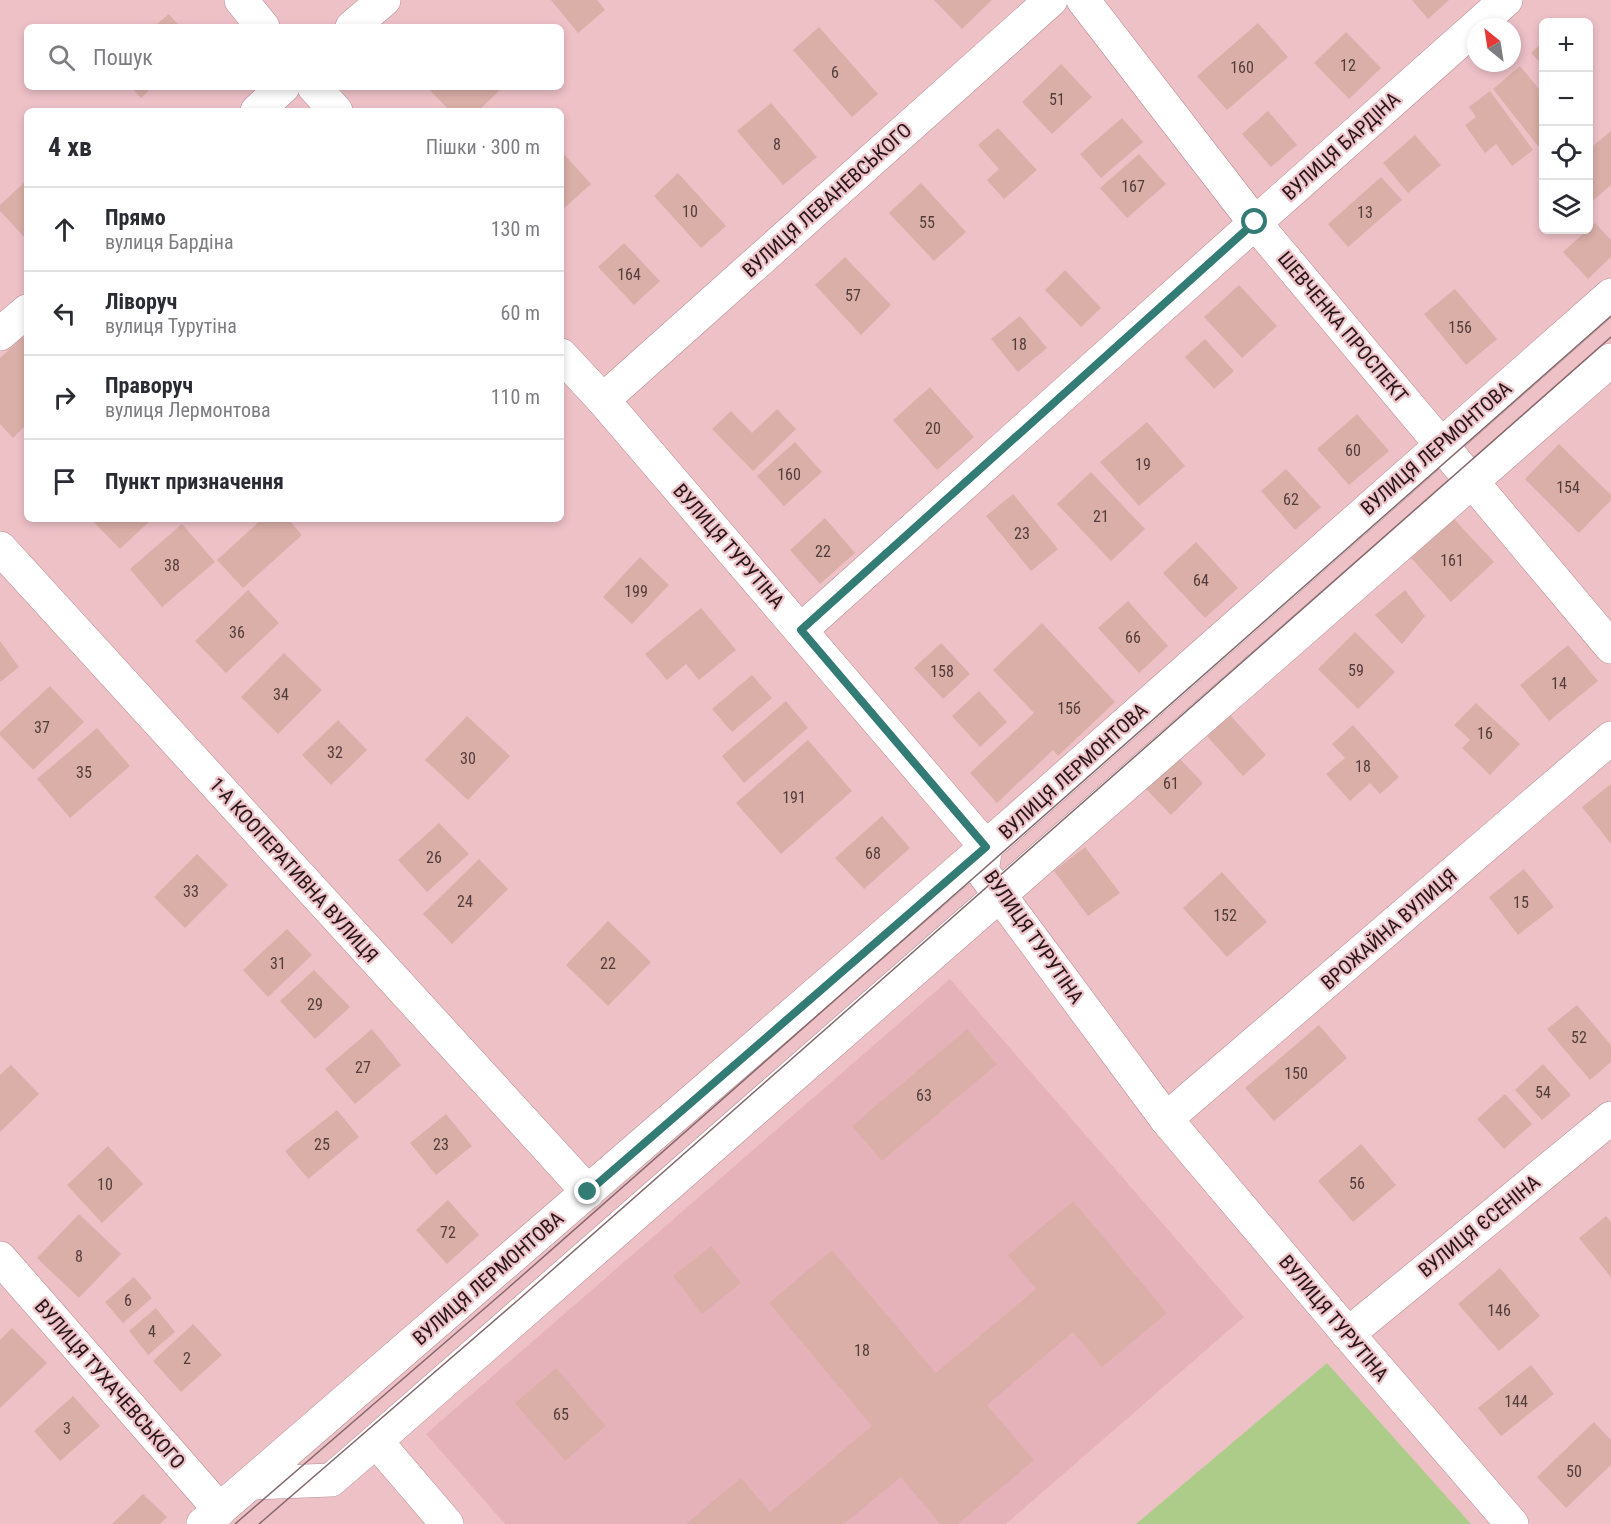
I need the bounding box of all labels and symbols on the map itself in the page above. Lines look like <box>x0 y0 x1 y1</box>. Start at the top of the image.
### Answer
north arrow <box>1467 18 1521 72</box>
house number: 12 <box>1340 56 1356 75</box>
house number: 160 <box>1230 58 1254 77</box>
house number: 6 <box>831 63 839 82</box>
street label: ВУЛИЦЯ БАРДІНА <box>1277 87 1405 205</box>
house number: 51 <box>1049 90 1065 109</box>
street label: ВУЛИЦЯ ЛЕВАНЕВСЬКОГО <box>738 118 916 282</box>
house number: 8 <box>773 135 781 154</box>
house number: 167 <box>1121 177 1145 196</box>
house number: 10 <box>682 202 698 221</box>
house number: 13 <box>1357 203 1373 222</box>
route start <box>1241 208 1267 234</box>
house number: 55 <box>919 213 935 232</box>
street label: ШЕВЧЕНКА ПРОСПЕКТ <box>1273 247 1413 407</box>
house number: 164 <box>617 265 641 284</box>
house number: 57 <box>845 286 861 305</box>
house number: 156 <box>1448 318 1472 337</box>
house number: 18 <box>1011 335 1027 354</box>
street label: ВУЛИЦЯ ЛЕРМОНТОВА <box>1356 376 1517 520</box>
house number: 20 <box>925 419 941 438</box>
house number: 60 <box>1345 441 1361 460</box>
house number: 19 <box>1135 455 1151 474</box>
house number: 160 <box>777 465 801 484</box>
house number: 154 <box>1556 478 1580 497</box>
street label: ВУЛИЦЯ ТУРУТІНА <box>668 479 790 614</box>
house number: 62 <box>1283 490 1299 509</box>
house number: 21 <box>1093 507 1109 526</box>
house number: 23 <box>1014 524 1030 543</box>
house number: 22 <box>815 542 831 561</box>
house number: 161 <box>1440 551 1464 570</box>
house number: 38 <box>164 556 180 575</box>
house number: 64 <box>1193 571 1209 590</box>
house number: 199 <box>624 582 648 601</box>
house number: 36 <box>229 623 245 642</box>
house number: 66 <box>1125 628 1141 647</box>
house number: 59 <box>1348 661 1364 680</box>
house number: 158 <box>930 662 954 681</box>
house number: 14 <box>1551 674 1567 693</box>
house number: 34 <box>273 685 289 704</box>
street label: ВУЛИЦЯ ЛЕРМОНТОВА <box>994 698 1153 844</box>
house number: 15б <box>1057 699 1081 718</box>
house number: 37 <box>34 718 50 737</box>
house number: 16 <box>1477 724 1493 743</box>
house number: 32 <box>327 743 343 762</box>
house number: 30 <box>460 749 476 768</box>
house number: 18 <box>1355 757 1371 776</box>
house number: 35 <box>76 763 92 782</box>
street label: 1-А КООПЕРАТИВНА ВУЛИЦЯ <box>205 773 383 967</box>
house number: 61 <box>1163 774 1179 793</box>
house number: 191 <box>782 788 806 807</box>
house number: 68 <box>865 844 881 863</box>
house number: 26 <box>426 848 442 867</box>
street label: ВРОЖАЙНА ВУЛИЦЯ <box>1316 863 1462 995</box>
street label: ВУЛИЦЯ ТУРУТІНА <box>979 866 1089 1009</box>
house number: 33 <box>183 882 199 901</box>
house number: 24 <box>457 892 473 911</box>
house number: 15 <box>1513 893 1529 912</box>
house number: 152 <box>1213 906 1237 925</box>
house number: 31 <box>270 954 286 973</box>
house number: 22 <box>600 954 616 973</box>
house number: 29 <box>307 995 323 1014</box>
house number: 52 <box>1571 1028 1587 1047</box>
house number: 27 <box>355 1058 371 1077</box>
house number: 150 <box>1284 1064 1308 1083</box>
house number: 54 <box>1535 1083 1551 1102</box>
house number: 63 <box>916 1086 932 1105</box>
house number: 25 <box>314 1135 330 1154</box>
house number: 23 <box>433 1135 449 1154</box>
street label: ВУЛИЦЯ ЄСЕНІНА <box>1413 1169 1545 1282</box>
house number: 56 <box>1349 1174 1365 1193</box>
house number: 10 <box>97 1175 113 1194</box>
route end <box>574 1178 600 1204</box>
street label: ВУЛИЦЯ ЛЕРМОНТОВА <box>408 1206 569 1350</box>
house number: 72 <box>440 1223 456 1242</box>
house number: 8 <box>75 1247 83 1266</box>
street label: ВУЛИЦЯ ТУРУТІНА <box>1274 1250 1394 1386</box>
house number: 6 <box>124 1291 132 1310</box>
street label: ВУЛИЦЯ ТУХАЧЕВСЬКОГО <box>30 1294 190 1474</box>
house number: 146 <box>1487 1301 1511 1320</box>
house number: 4 <box>148 1322 156 1341</box>
house number: 18 <box>854 1341 870 1360</box>
house number: 2 <box>183 1349 191 1368</box>
house number: 144 <box>1504 1392 1528 1411</box>
house number: 65 <box>553 1405 569 1424</box>
house number: 3 <box>63 1419 71 1438</box>
house number: 50 <box>1566 1462 1582 1481</box>

